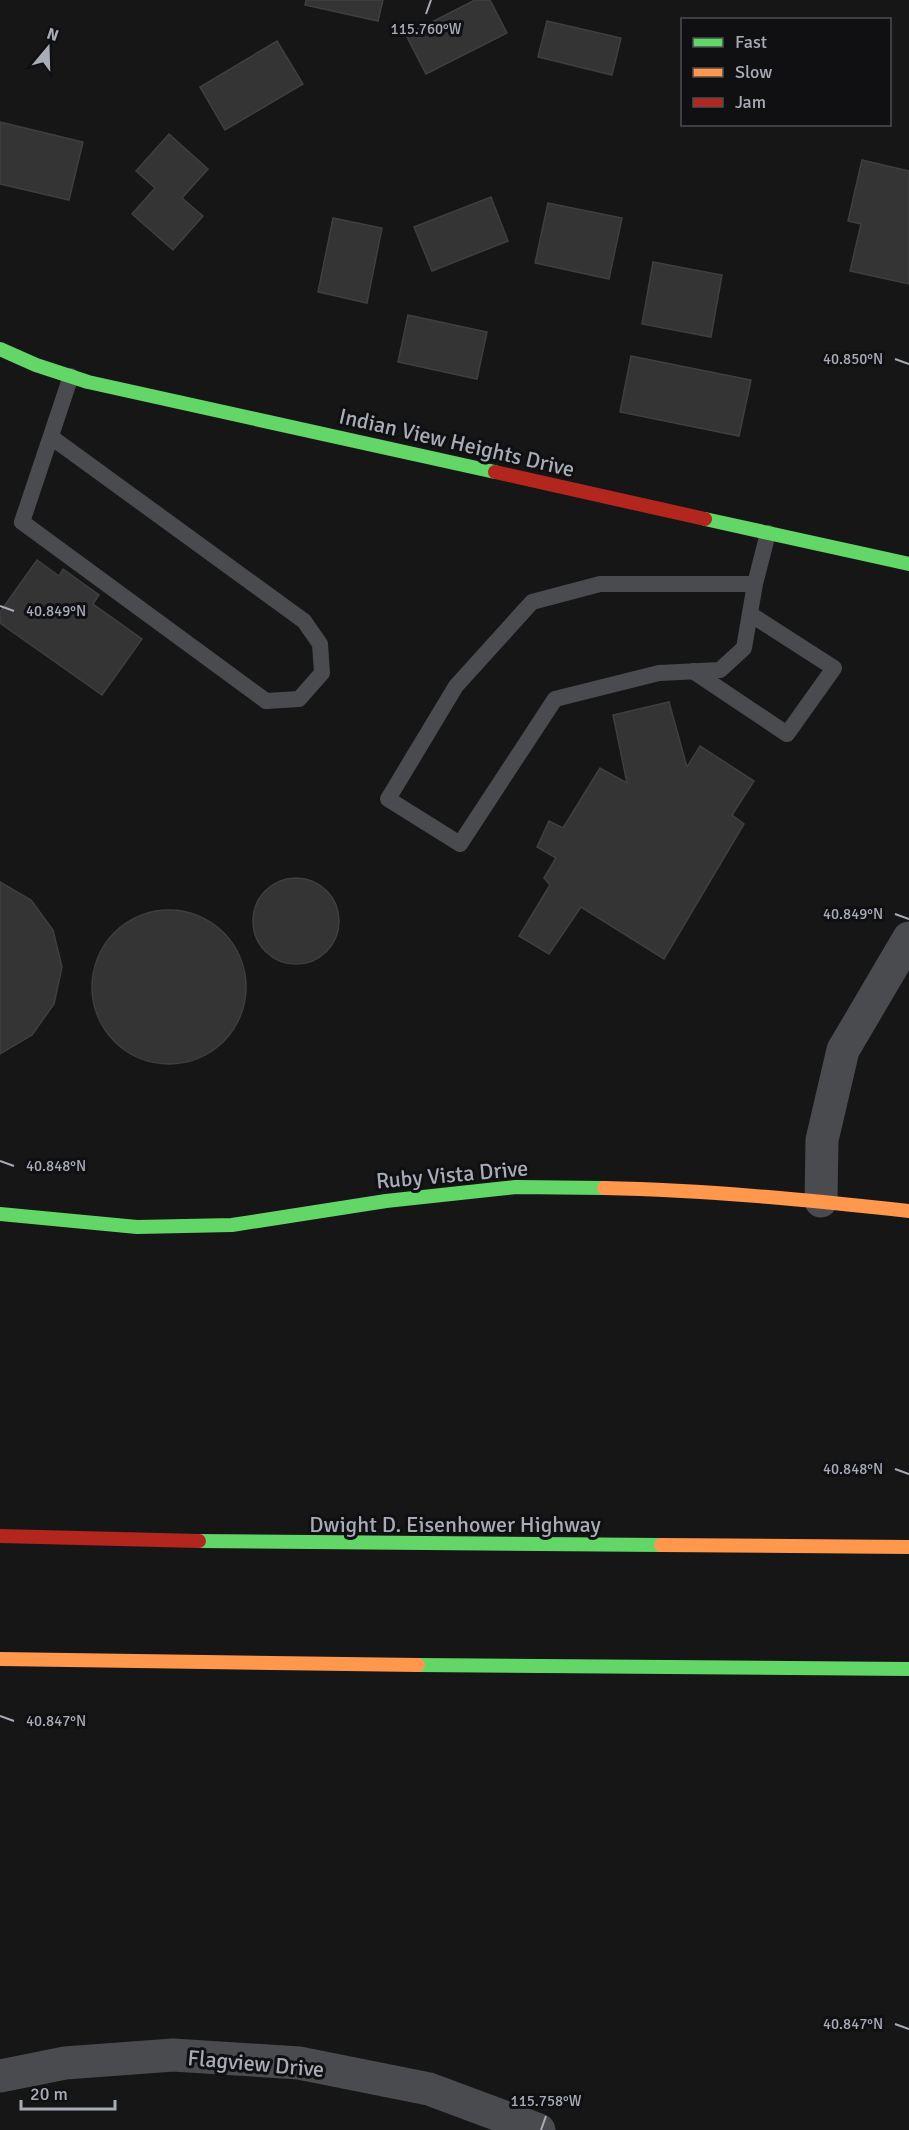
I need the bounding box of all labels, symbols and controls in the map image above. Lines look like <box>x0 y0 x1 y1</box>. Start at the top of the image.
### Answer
north arrow <box>18 18 78 78</box>
legend <box>681 18 891 126</box>
text: 115.760°W <box>391 20 462 38</box>
text: N <box>44 23 61 46</box>
text: Fast <box>735 31 767 53</box>
text: Slow <box>735 61 772 83</box>
text: Jam <box>735 91 766 113</box>
text: 40.850°N <box>823 350 883 368</box>
street label: Indian View Heights Drive <box>337 402 577 483</box>
text: 40.849°N <box>26 602 86 620</box>
text: 40.849°N <box>823 905 883 923</box>
street label: Ruby Vista Drive <box>375 1154 529 1195</box>
text: 40.848°N <box>26 1157 86 1175</box>
text: 40.848°N <box>823 1460 883 1478</box>
street label: Dwight D. Eisenhower Highway <box>309 1511 601 1538</box>
text: 40.847°N <box>26 1712 86 1730</box>
text: 40.847°N <box>823 2015 883 2033</box>
street label: Flagview Drive <box>187 2044 325 2083</box>
scale bar <box>21 2073 116 2111</box>
text: 20 m <box>30 2083 68 2105</box>
text: 115.758°W <box>511 2092 582 2110</box>

